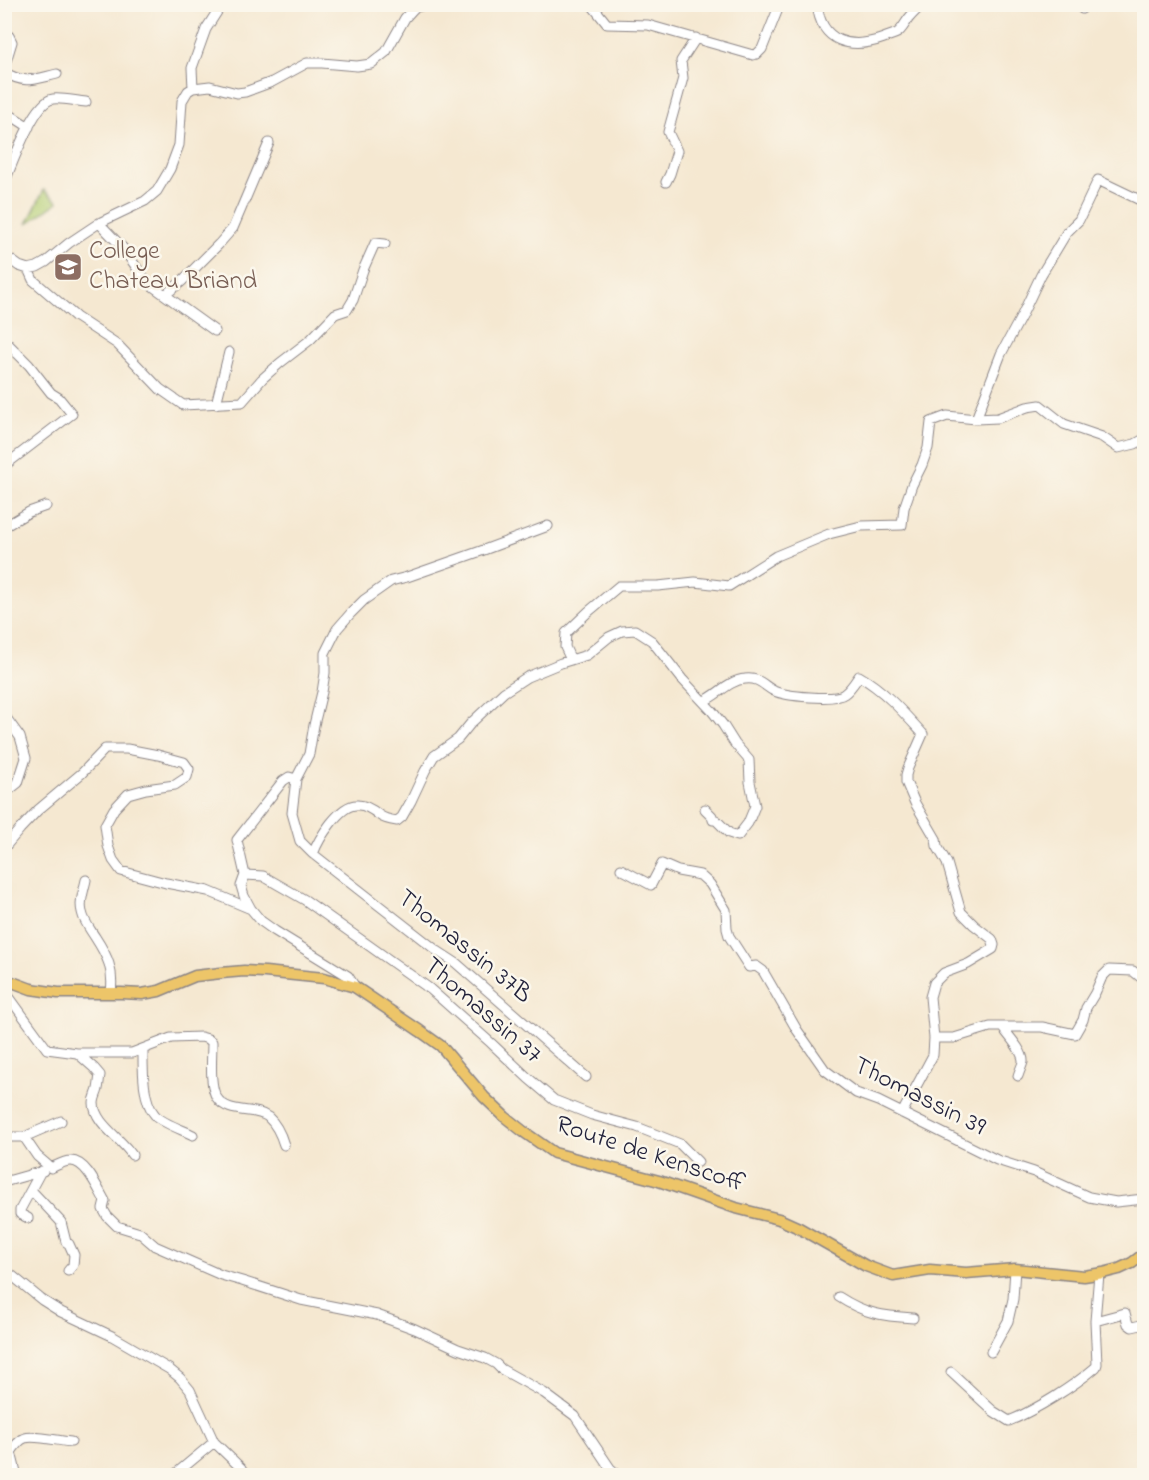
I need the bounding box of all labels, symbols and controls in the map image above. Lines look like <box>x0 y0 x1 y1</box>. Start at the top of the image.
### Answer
place label: College Chateau Briand <box>89 233 257 301</box>
school or university icon: College Chateau Briand <box>52 251 84 283</box>
street label: Thomassin 37B <box>390 883 538 1011</box>
street label: Thomassin 37 <box>416 951 548 1071</box>
street label: Thomassin 39 <box>846 1047 992 1147</box>
street label: Route de Kenscoff <box>551 1107 750 1204</box>

